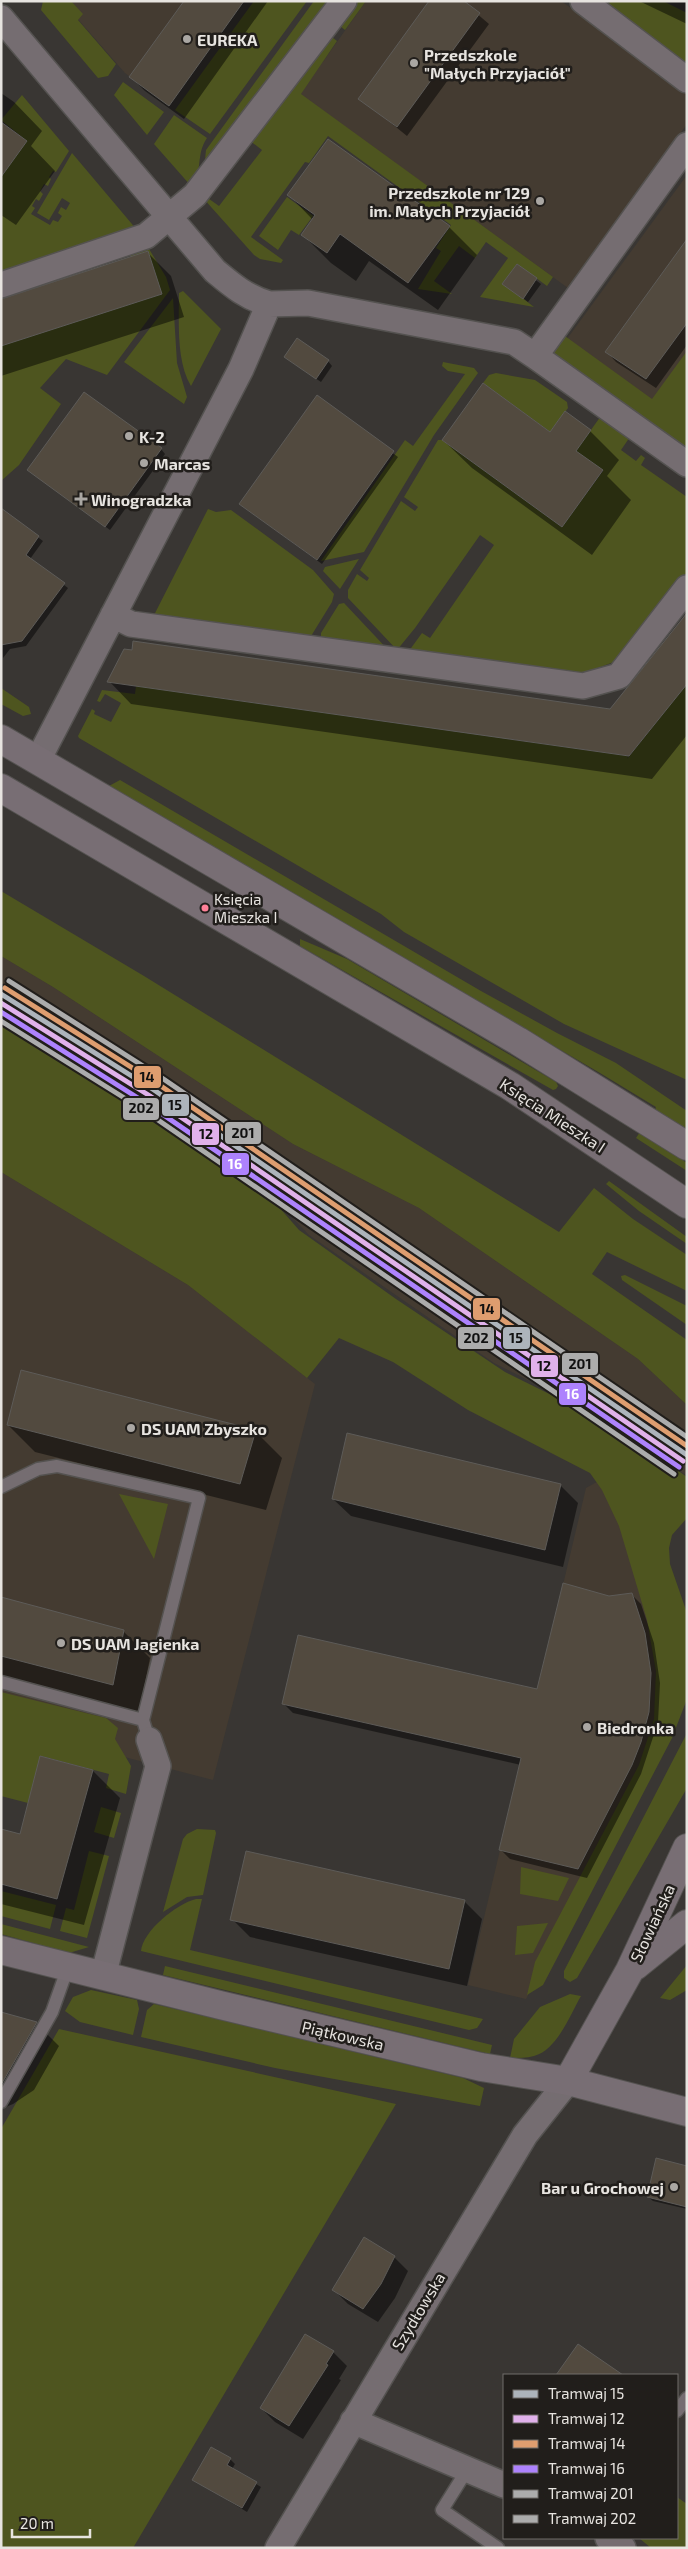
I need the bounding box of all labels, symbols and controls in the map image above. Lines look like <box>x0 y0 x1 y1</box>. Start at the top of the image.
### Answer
place label: EUREKA <box>197 30 258 49</box>
marker: EUREKA <box>181 33 193 45</box>
place label: Przedszkole "Małych Przyjaciół" <box>424 45 571 83</box>
marker: Przedszkole "Małych Przyjaciół" <box>408 57 420 69</box>
place label: Przedszkole nr 129 im. Małych Przyjaciół <box>369 183 530 221</box>
marker: Przedszkole nr 129 im. Małych Przyjaciół <box>534 195 546 207</box>
place label: K-2 <box>139 427 165 446</box>
marker: K-2 <box>123 430 135 442</box>
place label: Marcas <box>154 454 210 473</box>
marker: Marcas <box>138 457 150 469</box>
place label: Winogradzka <box>91 490 191 509</box>
marker: Winogradzka <box>75 493 87 505</box>
place label: Księcia Mieszka I <box>214 890 277 926</box>
marker: Księcia Mieszka I <box>200 903 210 913</box>
line badge: 14 <box>133 1065 162 1089</box>
text: 14 <box>140 1068 155 1085</box>
street label: Księcia Mieszka I <box>497 1074 609 1156</box>
line badge: 15 <box>161 1093 190 1117</box>
text: 15 <box>168 1096 182 1113</box>
line badge: 202 <box>122 1097 160 1121</box>
text: 202 <box>128 1099 154 1116</box>
line badge: 201 <box>224 1121 262 1145</box>
line badge: 12 <box>191 1122 220 1146</box>
text: 201 <box>231 1124 255 1141</box>
text: 12 <box>199 1125 213 1142</box>
line badge: 16 <box>221 1152 250 1176</box>
text: 16 <box>228 1155 242 1172</box>
line badge: 14 <box>472 1297 501 1321</box>
text: 14 <box>480 1300 495 1317</box>
line badge: 202 <box>457 1326 495 1350</box>
line badge: 15 <box>502 1326 531 1350</box>
text: 202 <box>463 1329 489 1346</box>
text: 15 <box>509 1329 523 1346</box>
line badge: 201 <box>561 1352 599 1376</box>
line badge: 12 <box>530 1354 559 1378</box>
text: 201 <box>568 1355 592 1372</box>
text: 12 <box>537 1357 551 1374</box>
line badge: 16 <box>558 1382 587 1406</box>
text: 16 <box>565 1385 579 1402</box>
place label: DS UAM Zbyszko <box>141 1419 267 1439</box>
marker: DS UAM Zbyszko <box>125 1422 137 1434</box>
place label: DS UAM Jagienka <box>71 1634 199 1653</box>
marker: DS UAM Jagienka <box>55 1637 67 1649</box>
place label: Biedronka <box>597 1718 674 1737</box>
marker: Biedronka <box>581 1721 593 1733</box>
street label: Słowiańska <box>626 1881 678 1965</box>
street label: Piątkowska <box>300 2016 386 2054</box>
place label: Bar u Grochowej <box>541 2178 664 2197</box>
marker: Bar u Grochowej <box>668 2181 680 2193</box>
street label: Szydłowska <box>387 2269 449 2353</box>
legend <box>503 2374 678 2539</box>
text: Tramwaj 15 <box>548 2384 624 2403</box>
text: Tramwaj 12 <box>548 2409 625 2428</box>
text: Tramwaj 14 <box>548 2434 626 2453</box>
text: Tramwaj 16 <box>548 2459 625 2478</box>
text: Tramwaj 201 <box>548 2484 634 2503</box>
scale bar <box>12 2506 90 2538</box>
text: Tramwaj 202 <box>548 2509 636 2528</box>
text: 20 m <box>20 2514 54 2532</box>

